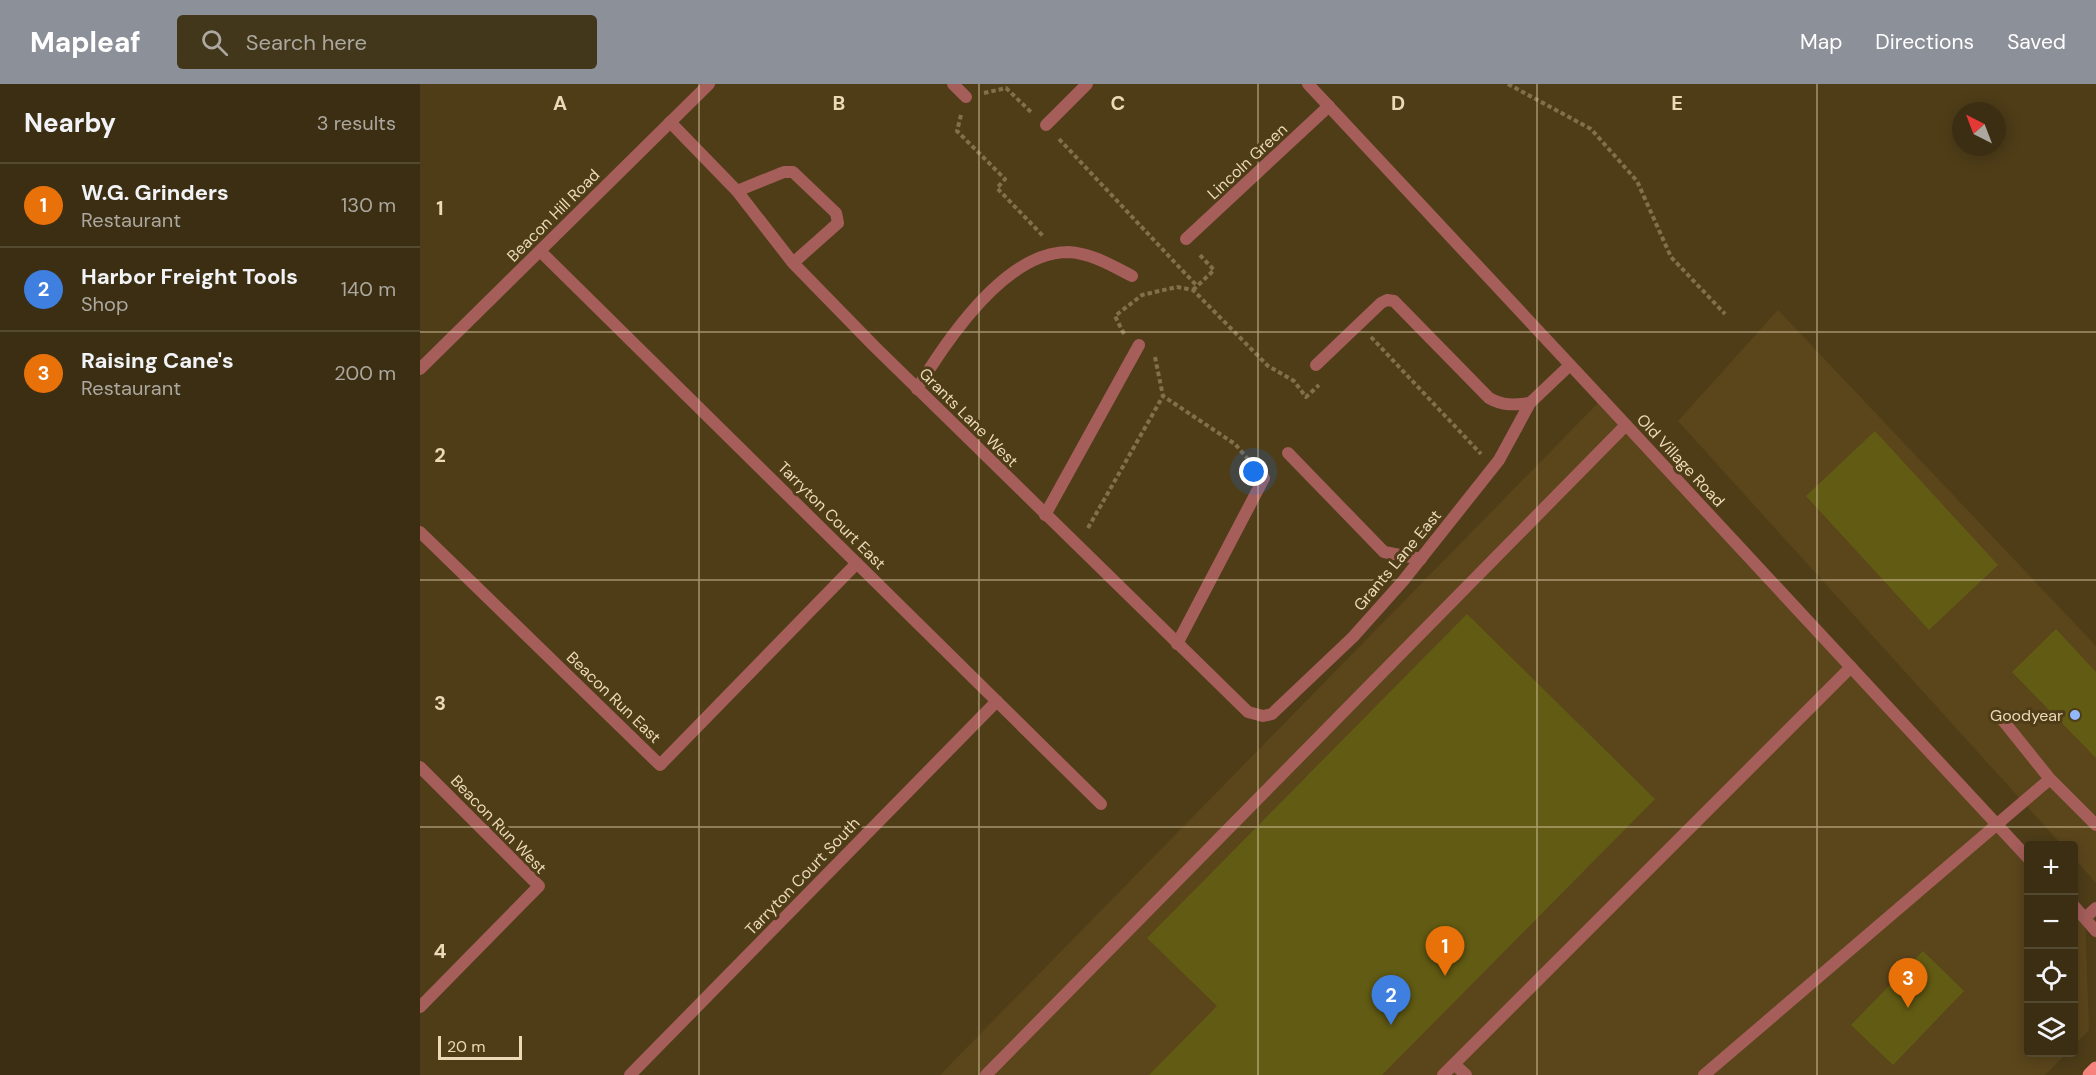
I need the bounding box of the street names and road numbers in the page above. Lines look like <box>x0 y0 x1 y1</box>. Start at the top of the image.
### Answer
street label: Lincoln Green <box>1203 119 1292 204</box>
street label: Beacon Hill Road <box>502 164 604 266</box>
street label: Grants Lane West <box>915 363 1023 471</box>
street label: Old Village Road <box>1632 409 1729 511</box>
street label: Tarryton Court East <box>773 457 890 574</box>
street label: Grants Lane East <box>1349 505 1446 615</box>
street label: Beacon Run East <box>562 647 665 748</box>
street label: Beacon Run West <box>446 771 551 878</box>
street label: Tarryton Court South <box>741 813 864 940</box>

